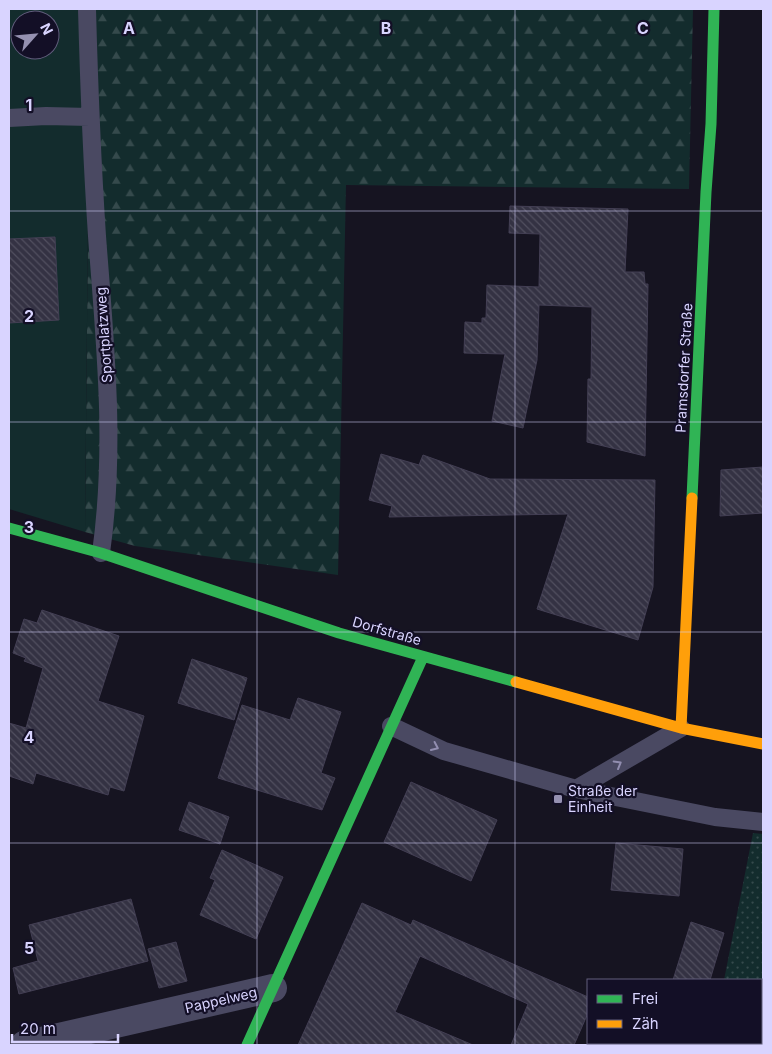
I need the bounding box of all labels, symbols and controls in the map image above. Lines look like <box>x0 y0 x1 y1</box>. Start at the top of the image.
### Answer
north arrow <box>10 10 60 60</box>
text: A <box>123 18 135 38</box>
text: B <box>381 18 391 38</box>
text: C <box>637 18 649 38</box>
text: N <box>37 20 57 37</box>
text: 1 <box>26 95 32 115</box>
street label: Sportplatzweg <box>92 287 115 384</box>
street label: Pramsdorfer Straße <box>672 303 695 433</box>
text: 2 <box>24 306 34 326</box>
text: 3 <box>24 517 34 537</box>
street label: Dorfstraße <box>351 613 423 648</box>
text: 4 <box>24 727 35 747</box>
one-way arrow <box>430 740 439 751</box>
one-way arrow <box>613 761 622 771</box>
place label: Straße der Einheit <box>568 782 637 815</box>
marker: Straße der Einheit <box>552 793 564 805</box>
text: 5 <box>24 938 34 958</box>
legend <box>587 979 762 1044</box>
street label: Pappelweg <box>183 983 259 1016</box>
text: Frei <box>632 989 658 1008</box>
scale bar <box>12 1012 119 1044</box>
text: Zäh <box>632 1014 659 1033</box>
text: 20 m <box>20 1019 56 1038</box>

